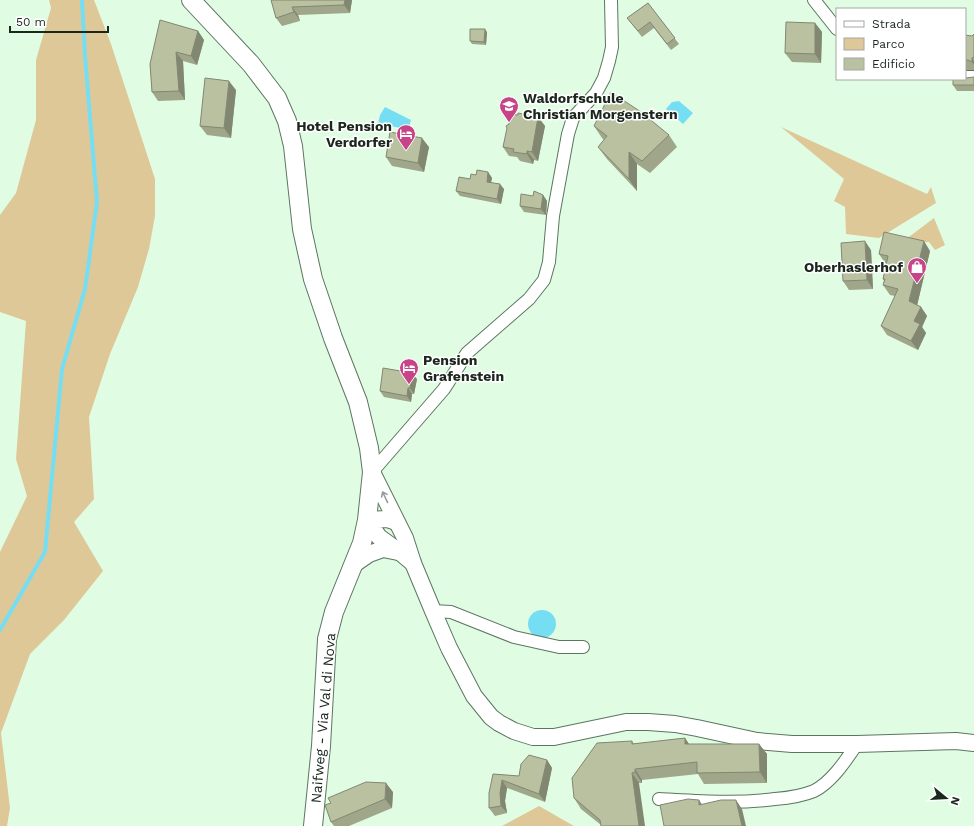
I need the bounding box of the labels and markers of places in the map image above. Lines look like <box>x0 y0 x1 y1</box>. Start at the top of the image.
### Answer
place label: Waldorfschule Christian Morgenstern <box>523 90 678 122</box>
school or university icon: Waldorfschule Christian Morgenstern <box>498 95 520 123</box>
place label: Hotel Pension Verdorfer <box>296 118 392 150</box>
hotel icon: Hotel Pension Verdorfer <box>395 123 417 151</box>
shop icon: Oberhaslerhof <box>906 256 928 284</box>
place label: Oberhaslerhof <box>804 259 903 275</box>
place label: Pension Grafenstein <box>423 352 504 384</box>
hotel icon: Pension Grafenstein <box>398 357 420 385</box>

